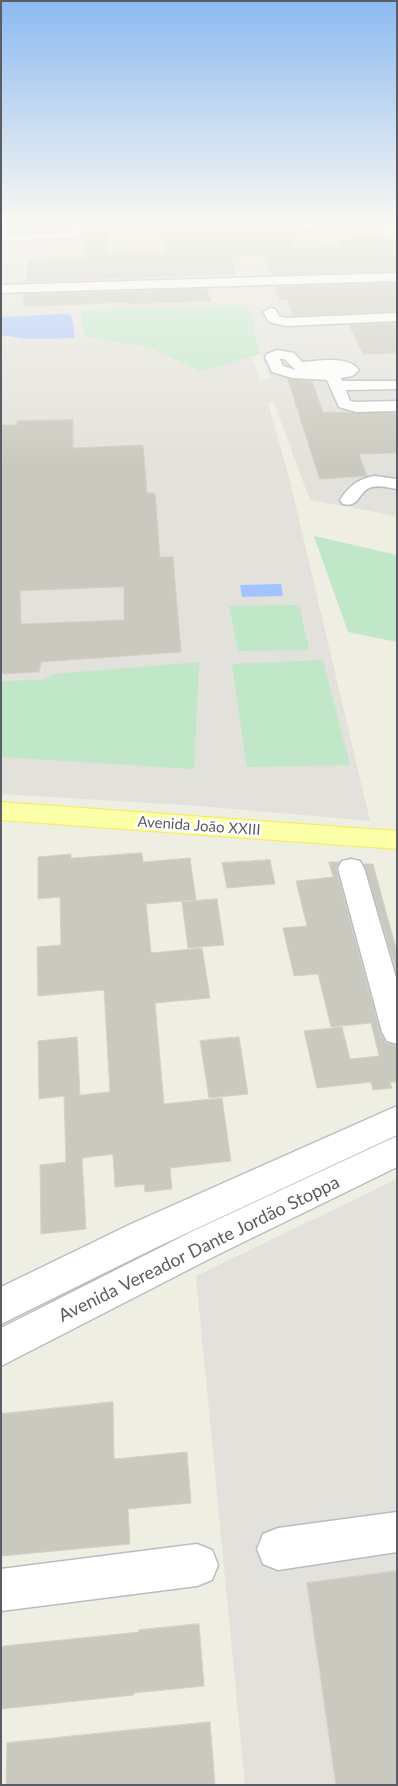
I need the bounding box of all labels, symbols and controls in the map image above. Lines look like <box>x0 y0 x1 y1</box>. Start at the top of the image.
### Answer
street label: Avenida João XXIII <box>137 813 261 839</box>
street label: Avenida Vereador Dante Jordão Stoppa <box>55 1171 343 1327</box>

